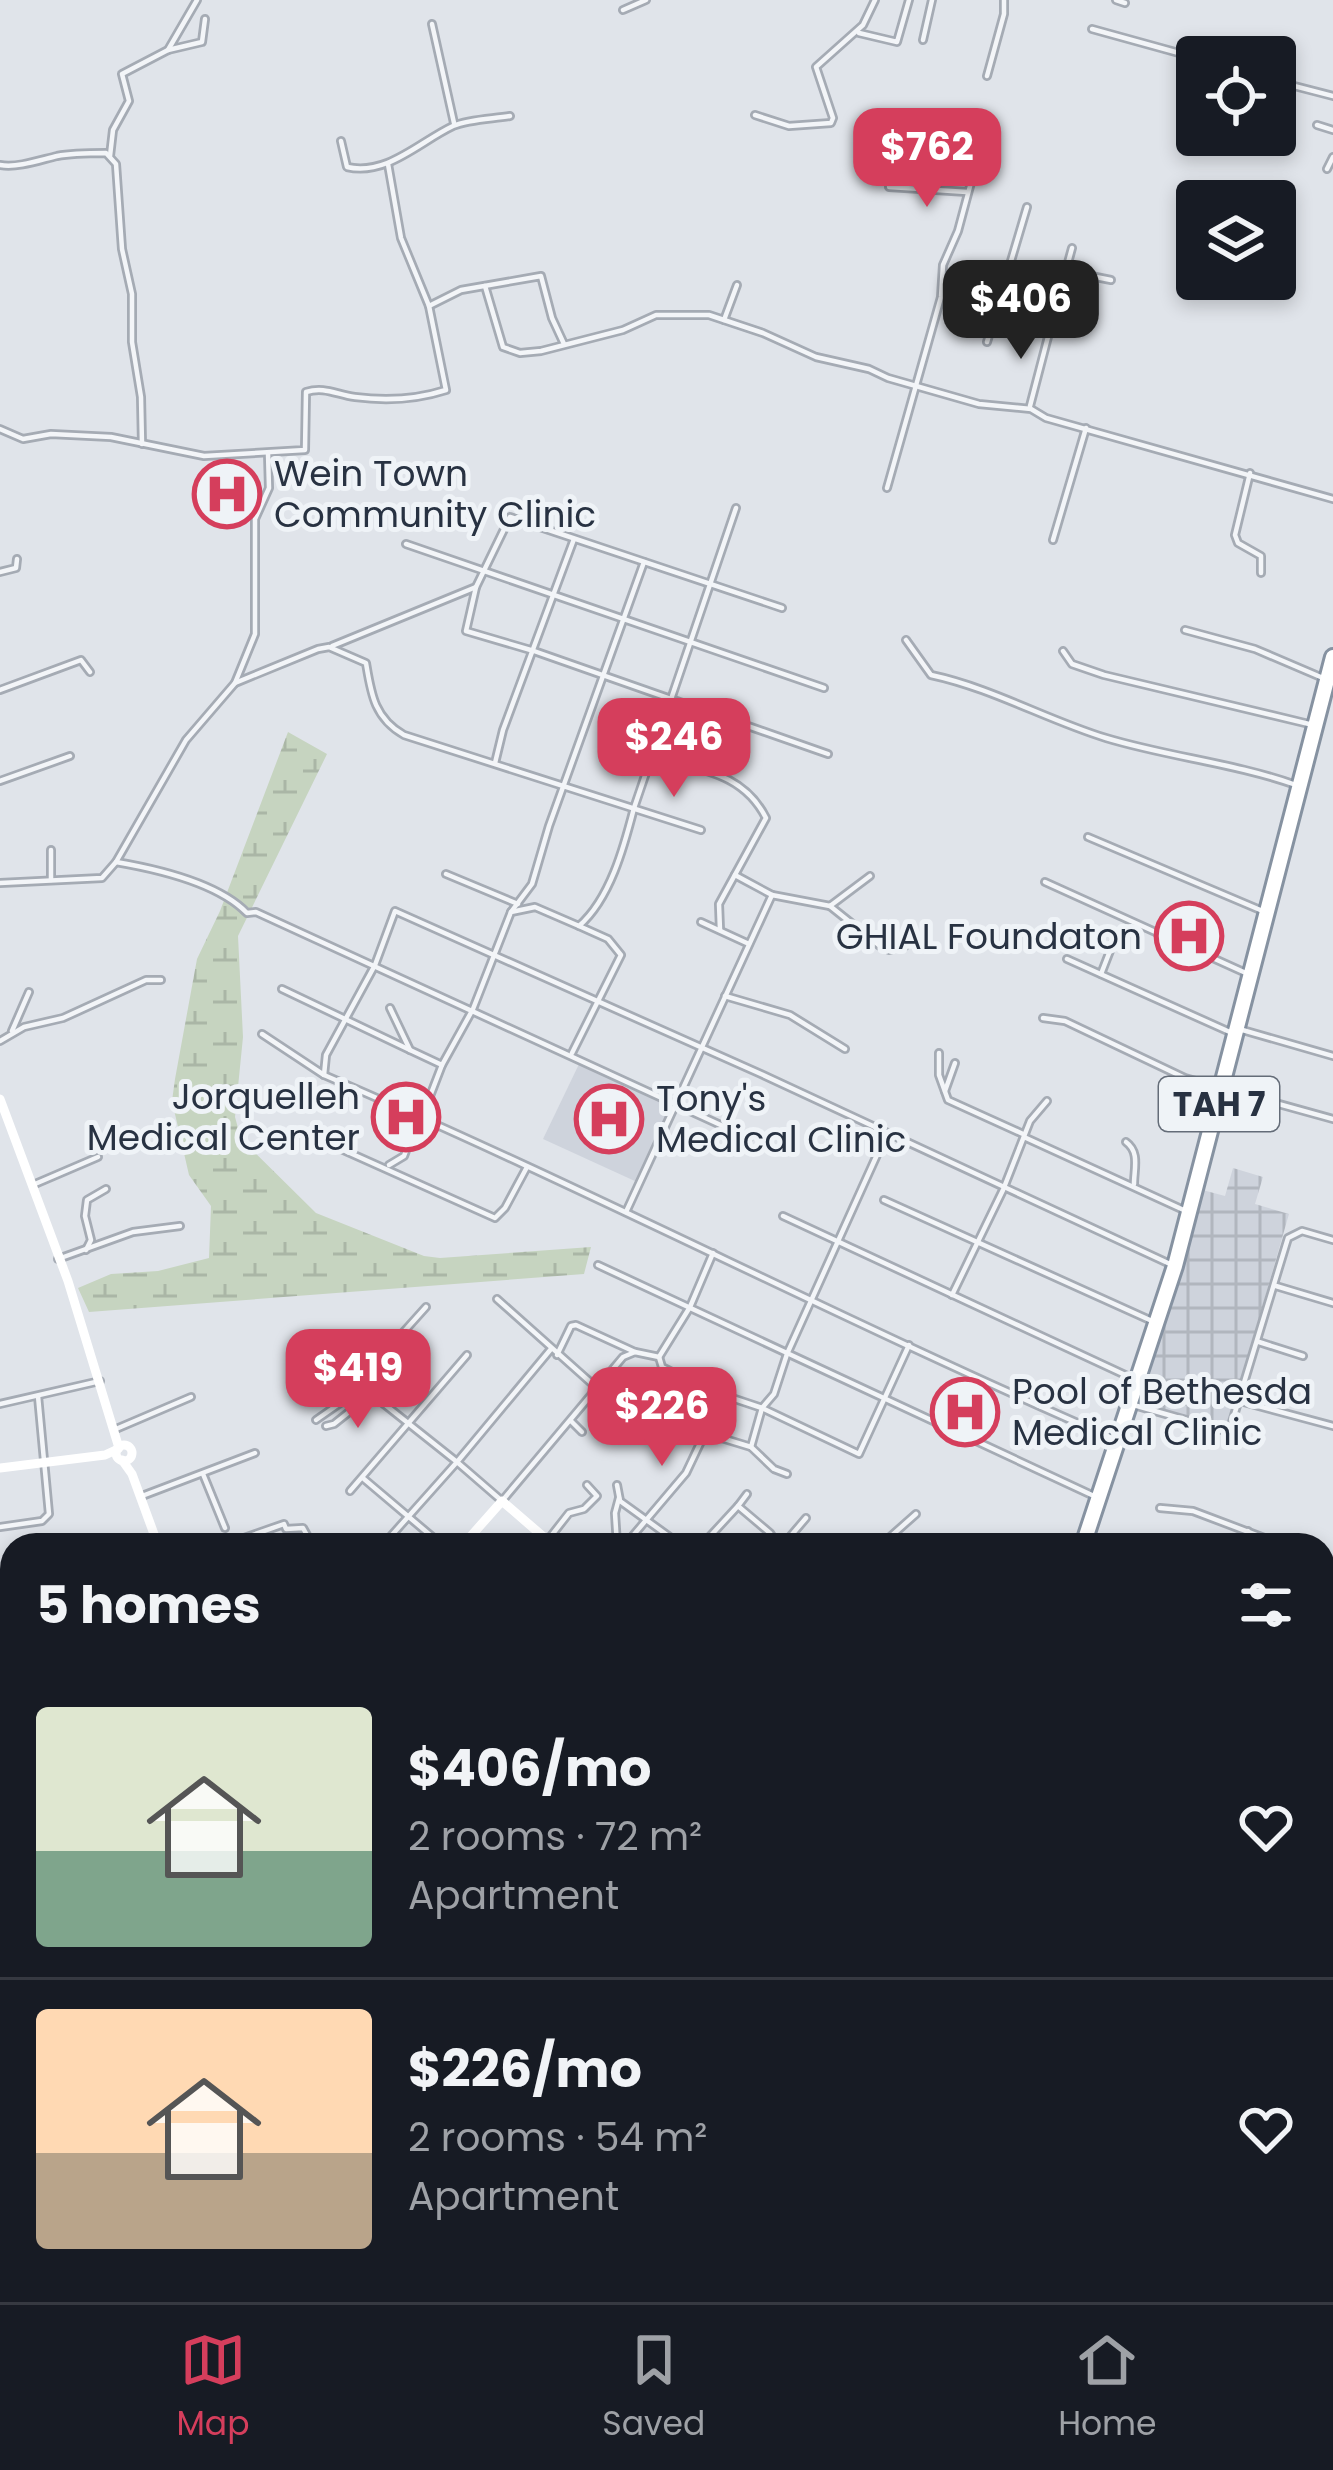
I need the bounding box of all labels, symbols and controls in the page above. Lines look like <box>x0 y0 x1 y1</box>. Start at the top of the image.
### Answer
map controls <box>1176 36 1296 300</box>
button: locate <box>1176 36 1296 156</box>
pin: $762 <box>856 108 998 210</box>
text: $762 <box>880 119 974 174</box>
button: layers <box>1176 180 1296 300</box>
pin: $406 <box>950 260 1092 362</box>
text: $406 <box>970 271 1072 326</box>
place label: Wein Town Community Clinic <box>274 448 596 540</box>
hospital icon: Wein Town Community Clinic <box>192 459 262 529</box>
pin: $246 <box>603 698 745 800</box>
text: $246 <box>624 709 724 764</box>
hospital icon: GHIAL Foundaton <box>1154 901 1224 971</box>
place label: GHIAL Foundaton <box>836 911 1142 962</box>
place label: Jorquelleh Medical Center <box>87 1071 360 1163</box>
place label: Tony's Medical Clinic <box>656 1073 906 1165</box>
road number: TAH 7 <box>1159 1077 1279 1131</box>
hospital icon: Jorquelleh Medical Center <box>371 1082 441 1152</box>
hospital icon: Tony's Medical Clinic <box>574 1084 644 1154</box>
pin: $419 <box>287 1329 429 1431</box>
text: $419 <box>313 1340 403 1395</box>
place label: Pool of Bethesda Medical Clinic <box>1012 1366 1312 1458</box>
pin: $226 <box>591 1367 733 1469</box>
hospital icon: Pool of Bethesda Medical Clinic <box>930 1377 1000 1447</box>
text: $226 <box>614 1378 710 1433</box>
text: 5 homes <box>36 1569 261 1641</box>
icon: filters <box>1233 1572 1299 1638</box>
text: $406/mo <box>408 1732 651 1804</box>
icon: home <box>132 1755 276 1899</box>
icon: heart <box>1233 1794 1299 1860</box>
text: 2 rooms · 72 m² <box>408 1809 702 1864</box>
text: Apartment <box>408 1868 619 1923</box>
text: $226/mo <box>408 2033 642 2105</box>
icon: home <box>132 2057 276 2201</box>
icon: heart <box>1233 2096 1299 2162</box>
text: 2 rooms · 54 m² <box>408 2110 707 2165</box>
text: Apartment <box>408 2169 619 2224</box>
tab: Map <box>176 2327 249 2449</box>
tab: Saved <box>602 2327 705 2449</box>
tab: Home <box>1058 2327 1157 2449</box>

